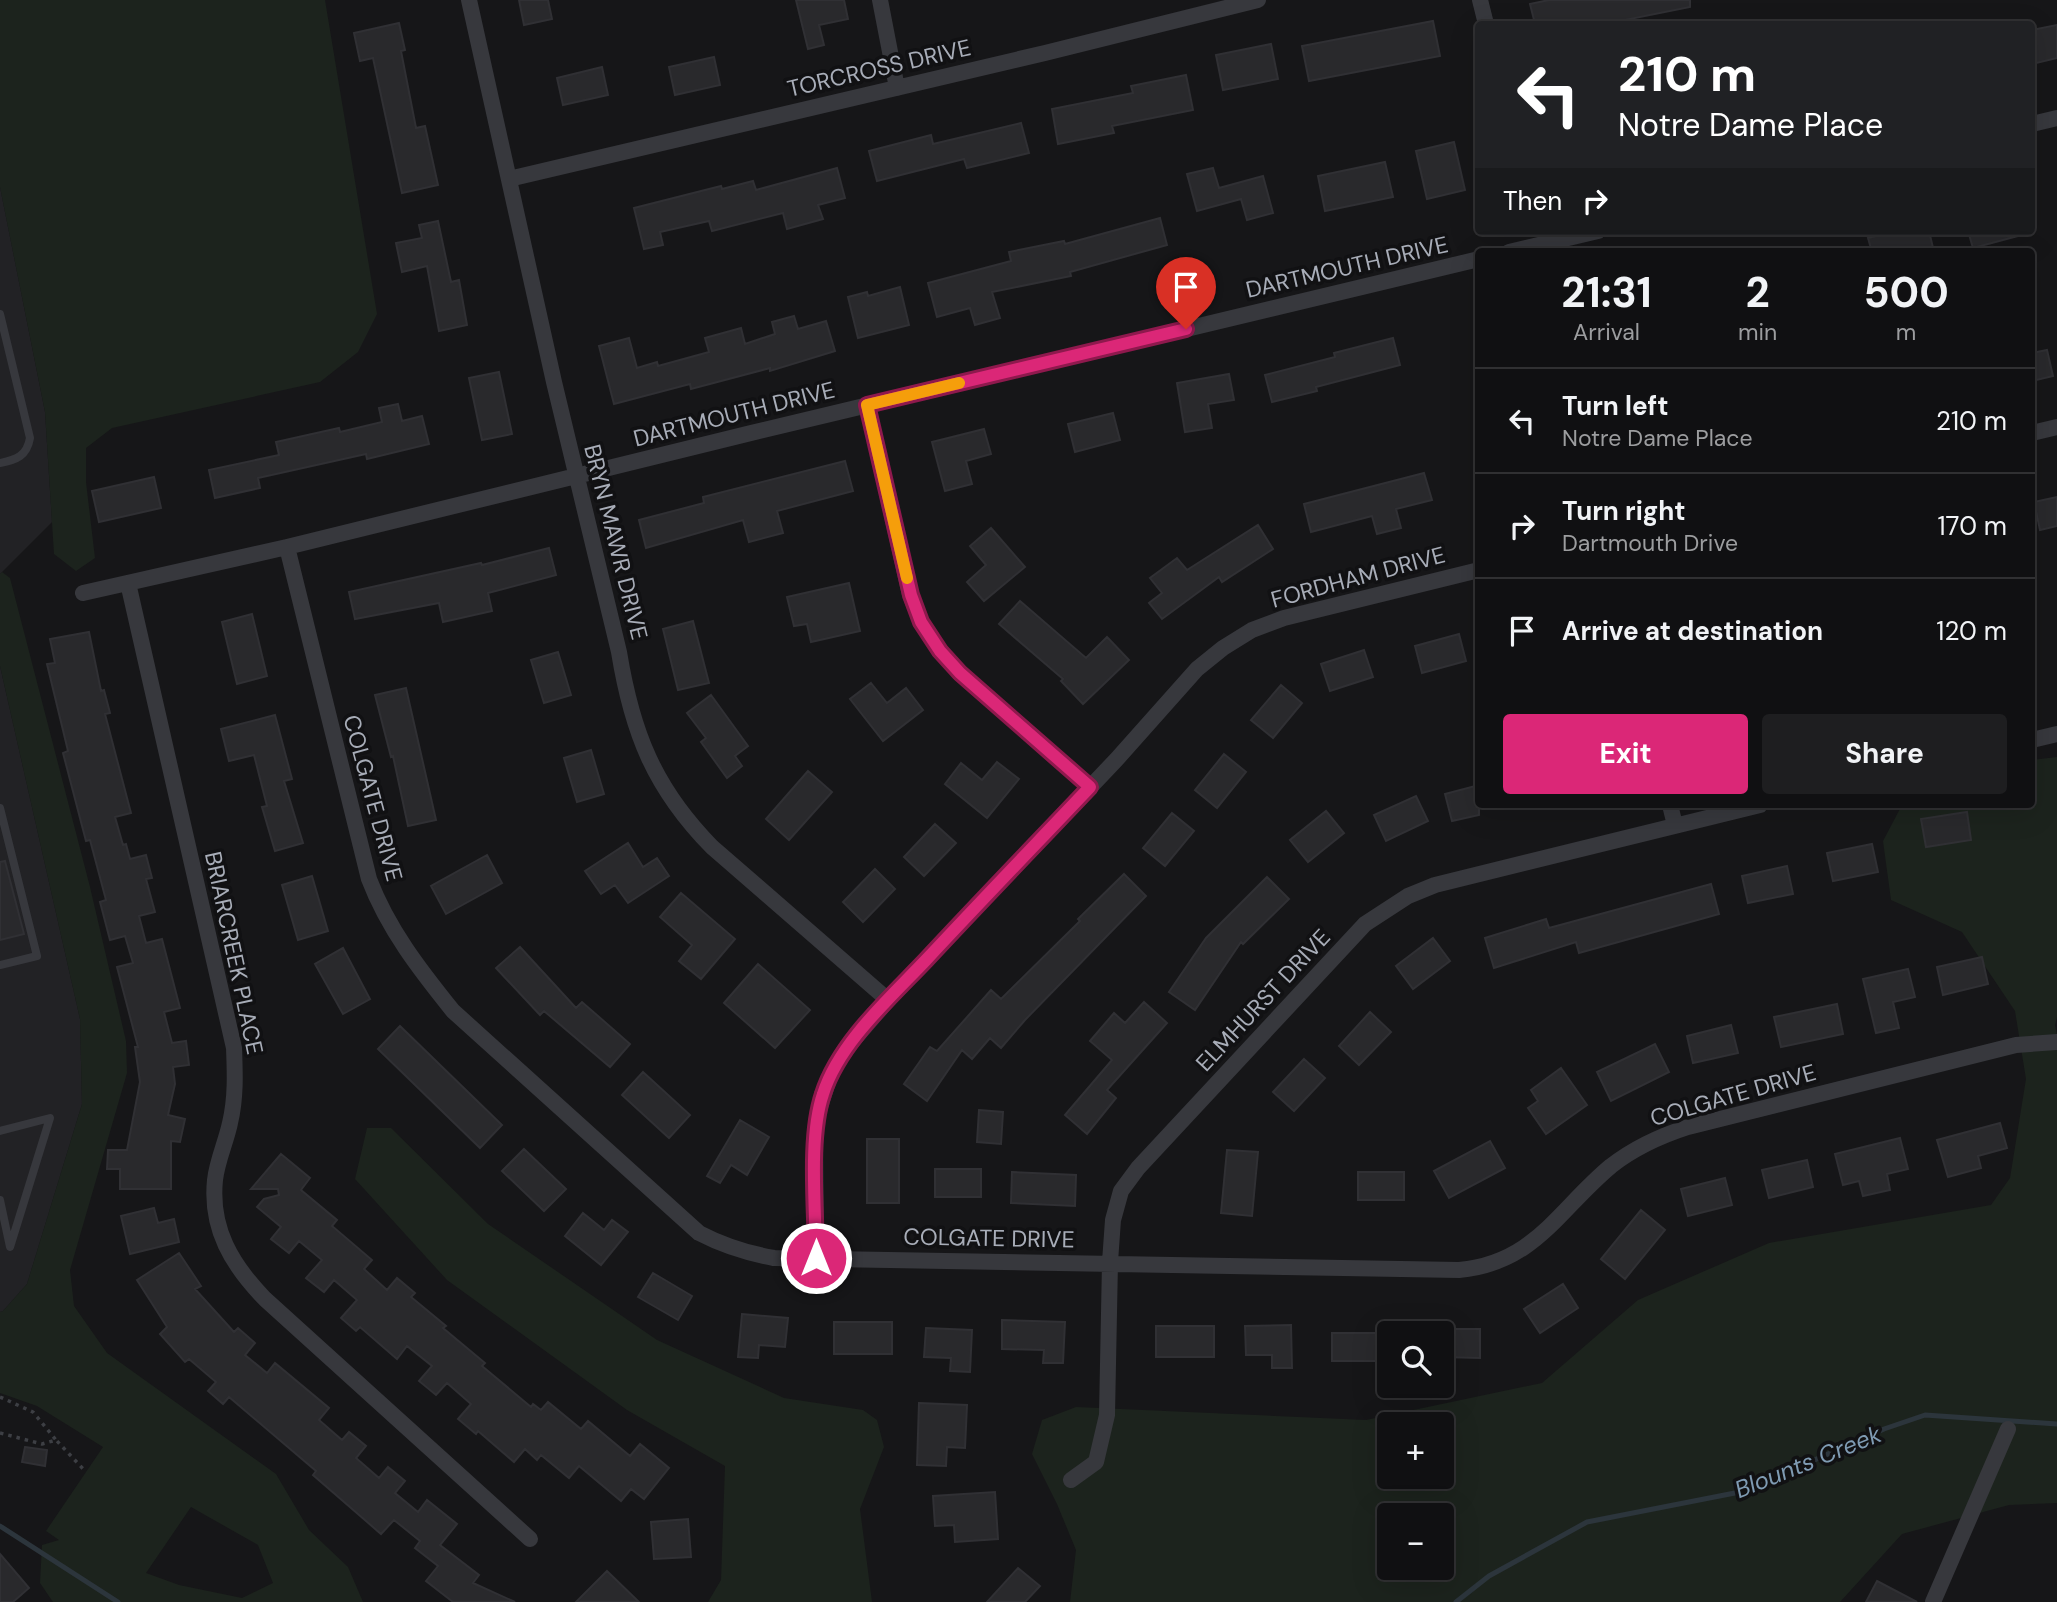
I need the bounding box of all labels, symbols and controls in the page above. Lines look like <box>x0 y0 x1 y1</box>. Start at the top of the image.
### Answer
street label: TORCROSS DRIVE <box>784 32 974 104</box>
text: 210 m <box>1618 42 1756 106</box>
icon: left <box>1503 49 1594 140</box>
text: Notre Dame Place <box>1618 104 1883 146</box>
icon: right <box>1576 182 1614 220</box>
text: Then <box>1503 184 1562 218</box>
street label: DARTMOUTH DRIVE <box>1243 229 1451 305</box>
pin <box>1156 257 1216 329</box>
text: 21:31 <box>1561 265 1652 320</box>
text: 2 <box>1746 265 1770 320</box>
text: 500 <box>1863 265 1949 320</box>
icon: arrive <box>1167 268 1205 306</box>
text: Arrival <box>1573 317 1640 347</box>
text: min <box>1738 317 1777 347</box>
text: m <box>1896 317 1916 347</box>
street label: DARTMOUTH DRIVE <box>630 374 838 454</box>
text: Turn left <box>1562 389 1669 423</box>
icon: left <box>1503 402 1541 440</box>
text: 210 m <box>1936 404 2007 438</box>
text: Notre Dame Place <box>1562 423 1753 453</box>
street label: BRYN MAWR DRIVE <box>577 441 655 643</box>
text: Turn right <box>1562 494 1686 528</box>
icon: right <box>1503 507 1541 545</box>
text: 170 m <box>1938 509 2007 543</box>
text: Dartmouth Drive <box>1562 528 1738 558</box>
street label: FORDHAM DRIVE <box>1268 539 1448 615</box>
icon: arrive <box>1503 612 1541 650</box>
text: Arrive at destination <box>1562 614 1823 648</box>
text: 120 m <box>1936 614 2007 648</box>
street label: COLGATE DRIVE <box>336 711 410 885</box>
button: Exit <box>1503 714 1748 794</box>
button: Share <box>1762 714 2007 794</box>
street label: BRIARCREEK PLACE <box>198 849 270 1057</box>
street label: ELMHURST DRIVE <box>1189 922 1337 1078</box>
street label: COLGATE DRIVE <box>1647 1057 1819 1133</box>
position arrow <box>779 1221 853 1295</box>
street label: COLGATE DRIVE <box>903 1222 1075 1254</box>
map controls <box>1377 1321 1454 1580</box>
button: search <box>1377 1321 1454 1398</box>
button: + <box>1377 1412 1454 1489</box>
water label: Blounts Creek <box>1730 1418 1886 1505</box>
button: − <box>1377 1503 1454 1580</box>

